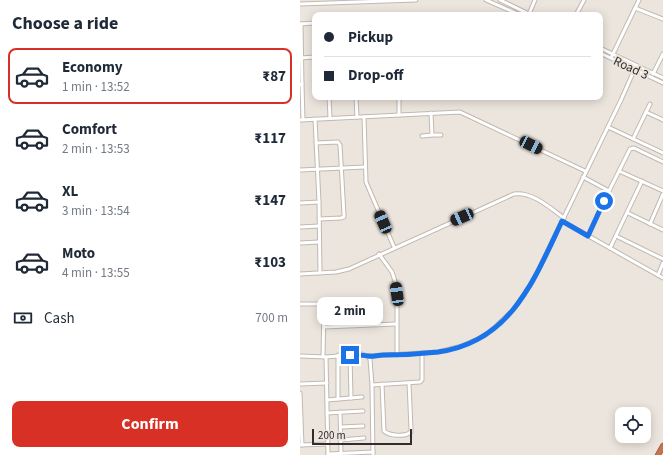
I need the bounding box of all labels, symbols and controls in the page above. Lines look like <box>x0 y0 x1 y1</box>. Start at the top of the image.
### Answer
text: Choose a ride <box>12 11 118 36</box>
text: Pickup <box>348 27 393 48</box>
street label: Road 3 <box>610 52 652 84</box>
text: Economy <box>62 57 123 78</box>
icon: car <box>14 58 50 94</box>
text: Drop-off <box>348 65 403 86</box>
text: ₹87 <box>262 66 286 87</box>
text: 1 min · 13:52 <box>62 78 130 96</box>
text: Comfort <box>62 119 117 140</box>
icon: car <box>14 120 50 156</box>
text: ₹117 <box>254 128 286 149</box>
car <box>518 134 544 156</box>
text: 2 min · 13:53 <box>62 140 130 158</box>
text: XL <box>62 181 78 202</box>
icon: car <box>14 182 50 218</box>
text: ₹147 <box>254 190 286 211</box>
route start <box>595 192 613 210</box>
text: 3 min · 13:54 <box>62 202 130 220</box>
car <box>449 207 475 227</box>
car <box>373 209 393 235</box>
text: Moto <box>62 243 95 264</box>
icon: car <box>14 244 50 280</box>
text: ₹103 <box>254 252 286 273</box>
text: 4 min · 13:55 <box>62 264 130 282</box>
car <box>389 281 405 307</box>
callout: 2 min <box>317 297 383 325</box>
text: 2 min <box>334 302 366 320</box>
icon: cash <box>12 307 34 329</box>
text: Cash <box>44 308 75 329</box>
text: 700 m <box>255 309 288 327</box>
route end <box>341 346 359 364</box>
button: Confirm <box>12 401 288 447</box>
map controls <box>615 407 651 443</box>
button: locate <box>615 407 651 443</box>
scale bar <box>312 427 412 446</box>
text: 200 m <box>318 428 346 443</box>

